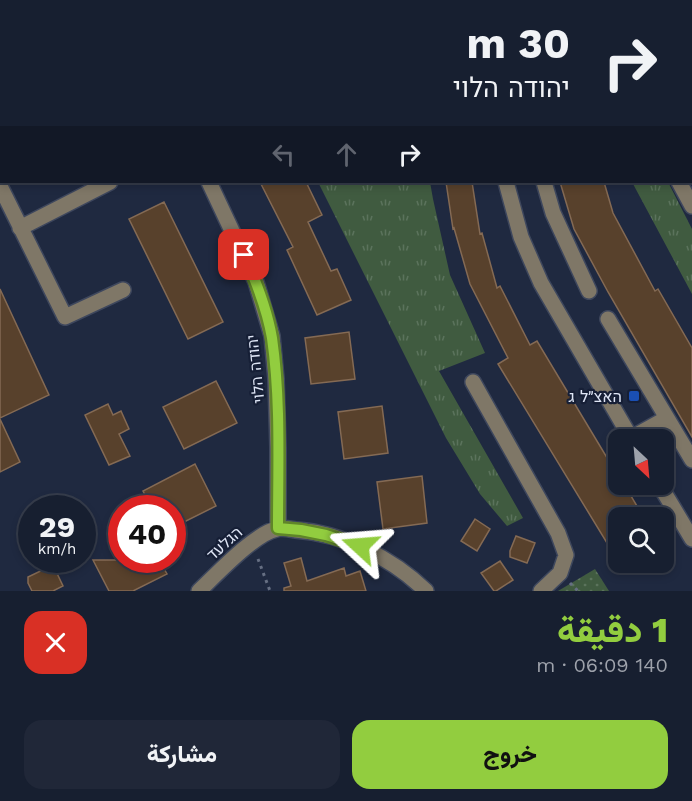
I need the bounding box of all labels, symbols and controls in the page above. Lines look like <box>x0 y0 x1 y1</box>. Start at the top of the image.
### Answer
text: 30 m <box>466 19 570 68</box>
icon: right <box>591 24 669 102</box>
text: יהודה הלוי <box>453 72 570 104</box>
icon: left <box>267 138 300 171</box>
icon: ahead <box>330 138 363 171</box>
icon: right <box>393 138 426 171</box>
pin <box>218 229 269 280</box>
icon: arrive <box>227 238 260 271</box>
street label: יהודה הלוי <box>242 333 269 404</box>
place label: האצ״ל ג <box>568 387 622 406</box>
marker: האצ״ל ג <box>627 389 641 403</box>
north arrow <box>608 429 674 495</box>
map controls <box>608 429 674 573</box>
speed limit sign: 40 <box>108 495 186 573</box>
button: search <box>608 507 674 573</box>
text: 29 <box>39 509 75 544</box>
position arrow <box>328 514 392 578</box>
street label: הגלעד <box>203 522 246 564</box>
text: km/h <box>38 540 76 558</box>
text: 1 دقيقة <box>557 609 668 651</box>
button: close <box>24 611 87 674</box>
text: 140 m · 06:09 <box>536 653 668 677</box>
button: مشاركة <box>24 720 340 789</box>
button: خروج <box>352 720 668 789</box>

